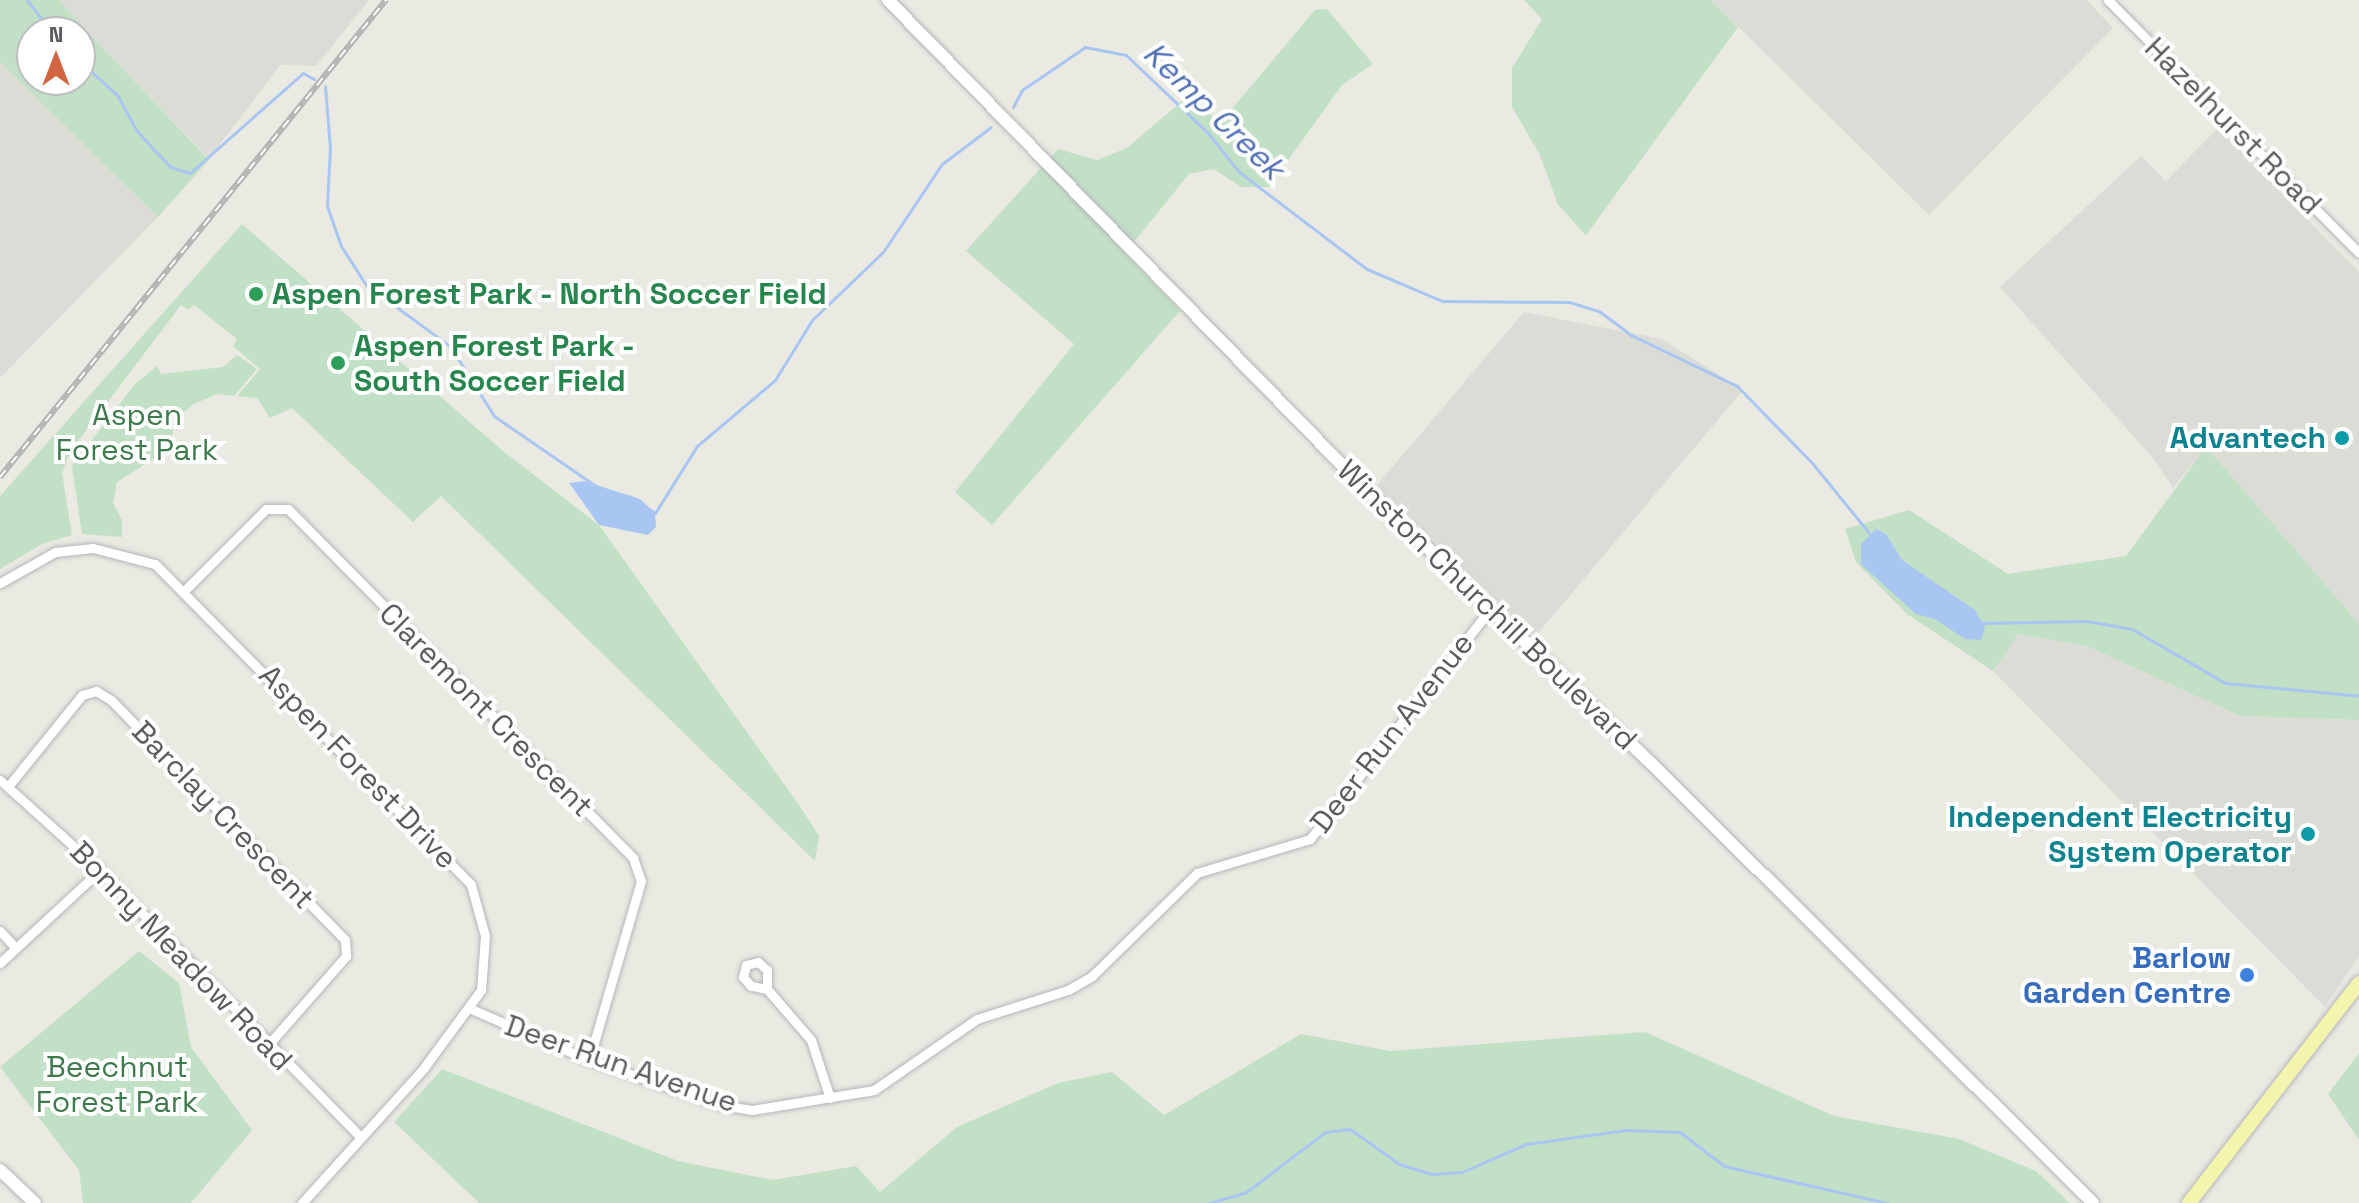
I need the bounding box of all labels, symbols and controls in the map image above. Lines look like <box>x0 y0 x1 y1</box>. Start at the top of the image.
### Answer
north arrow <box>16 16 96 96</box>
text: N <box>49 20 63 48</box>
street label: Hazelhurst Road <box>2137 30 2329 222</box>
water label: Kemp Creek <box>1135 34 1293 188</box>
place label: Aspen Forest Park - North Soccer Field <box>272 276 828 312</box>
marker: Aspen Forest Park - North Soccer Field <box>247 285 265 303</box>
place label: Aspen Forest Park - South Soccer Field <box>354 328 635 398</box>
marker: Aspen Forest Park - South Soccer Field <box>329 354 347 372</box>
park label: Aspen Forest Park <box>56 397 218 468</box>
place label: Advantech <box>2170 420 2326 456</box>
marker: Advantech <box>2333 429 2351 447</box>
street label: Winston Churchill Boulevard <box>1330 452 1644 758</box>
street label: Claremont Crescent <box>372 596 600 824</box>
street label: Deer Run Avenue <box>1303 626 1481 840</box>
street label: Aspen Forest Drive <box>251 657 465 877</box>
street label: Barclay Crescent <box>124 714 322 916</box>
place label: Independent Electricity System Operator <box>1948 799 2292 870</box>
marker: Independent Electricity System Operator <box>2299 825 2317 843</box>
street label: Bonny Meadow Road <box>62 834 300 1078</box>
place label: Barlow Garden Centre <box>2023 940 2231 1010</box>
marker: Barlow Garden Centre <box>2238 966 2256 984</box>
street label: Deer Run Avenue <box>500 1007 742 1121</box>
park label: Beechnut Forest Park <box>36 1049 198 1120</box>

